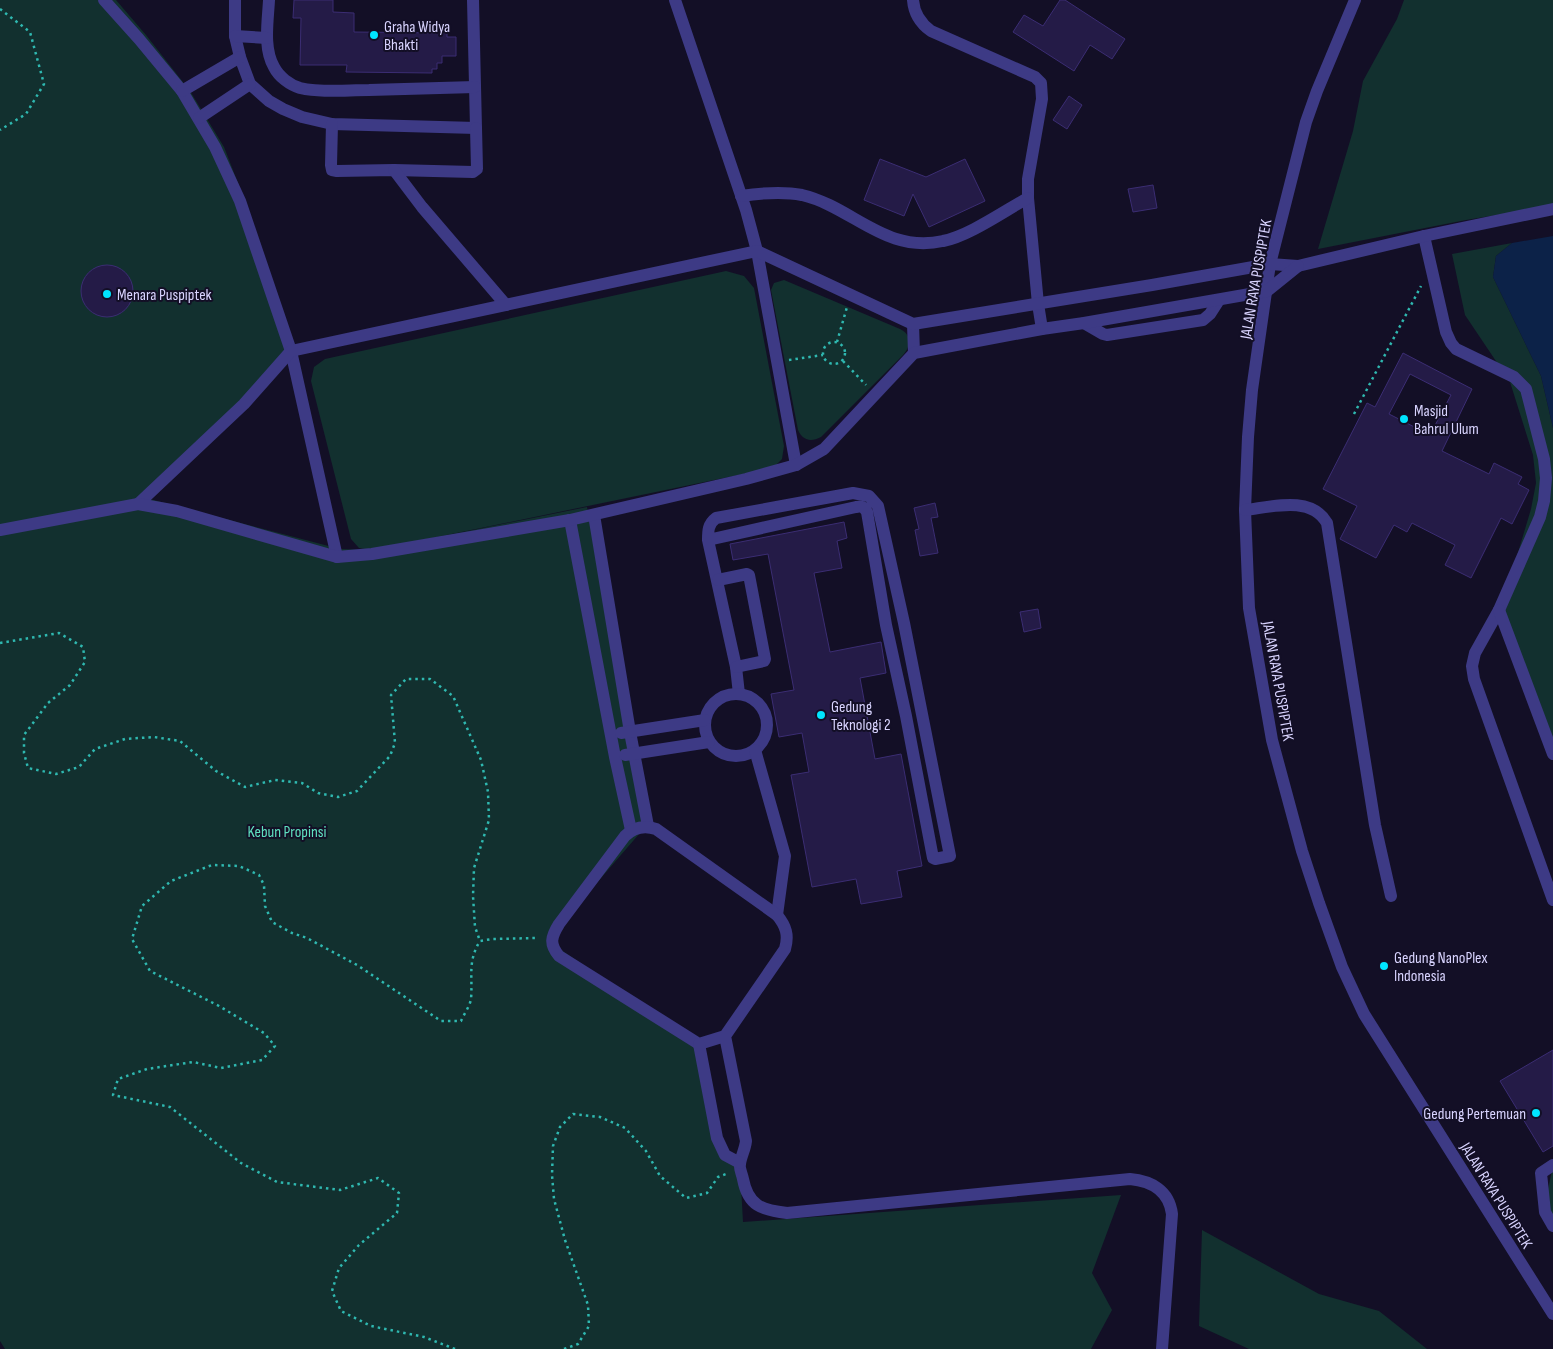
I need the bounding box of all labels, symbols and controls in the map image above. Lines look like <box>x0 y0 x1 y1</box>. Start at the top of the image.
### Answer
place label: Graha Widya Bhakti <box>384 18 450 55</box>
marker: Graha Widya Bhakti <box>368 29 380 41</box>
street label: JALAN RAYA PUSPIPTEK <box>1236 217 1276 342</box>
place label: Menara Puspiptek <box>117 286 212 305</box>
marker: Menara Puspiptek <box>101 288 113 300</box>
place label: Masjid Bahrul Ulum <box>1414 402 1479 439</box>
marker: Masjid Bahrul Ulum <box>1398 413 1410 425</box>
street label: JALAN RAYA PUSPIPTEK <box>1257 619 1298 743</box>
place label: Gedung Teknologi 2 <box>831 698 891 735</box>
marker: Gedung Teknologi 2 <box>815 709 827 721</box>
park label: Kebun Propinsi <box>247 823 327 842</box>
place label: Gedung NanoPlex Indonesia <box>1394 949 1487 986</box>
marker: Gedung NanoPlex Indonesia <box>1378 960 1390 972</box>
place label: Gedung Pertemuan <box>1423 1105 1526 1124</box>
marker: Gedung Pertemuan <box>1530 1107 1542 1119</box>
street label: JALAN RAYA PUSPIPTEK <box>1455 1139 1536 1253</box>

